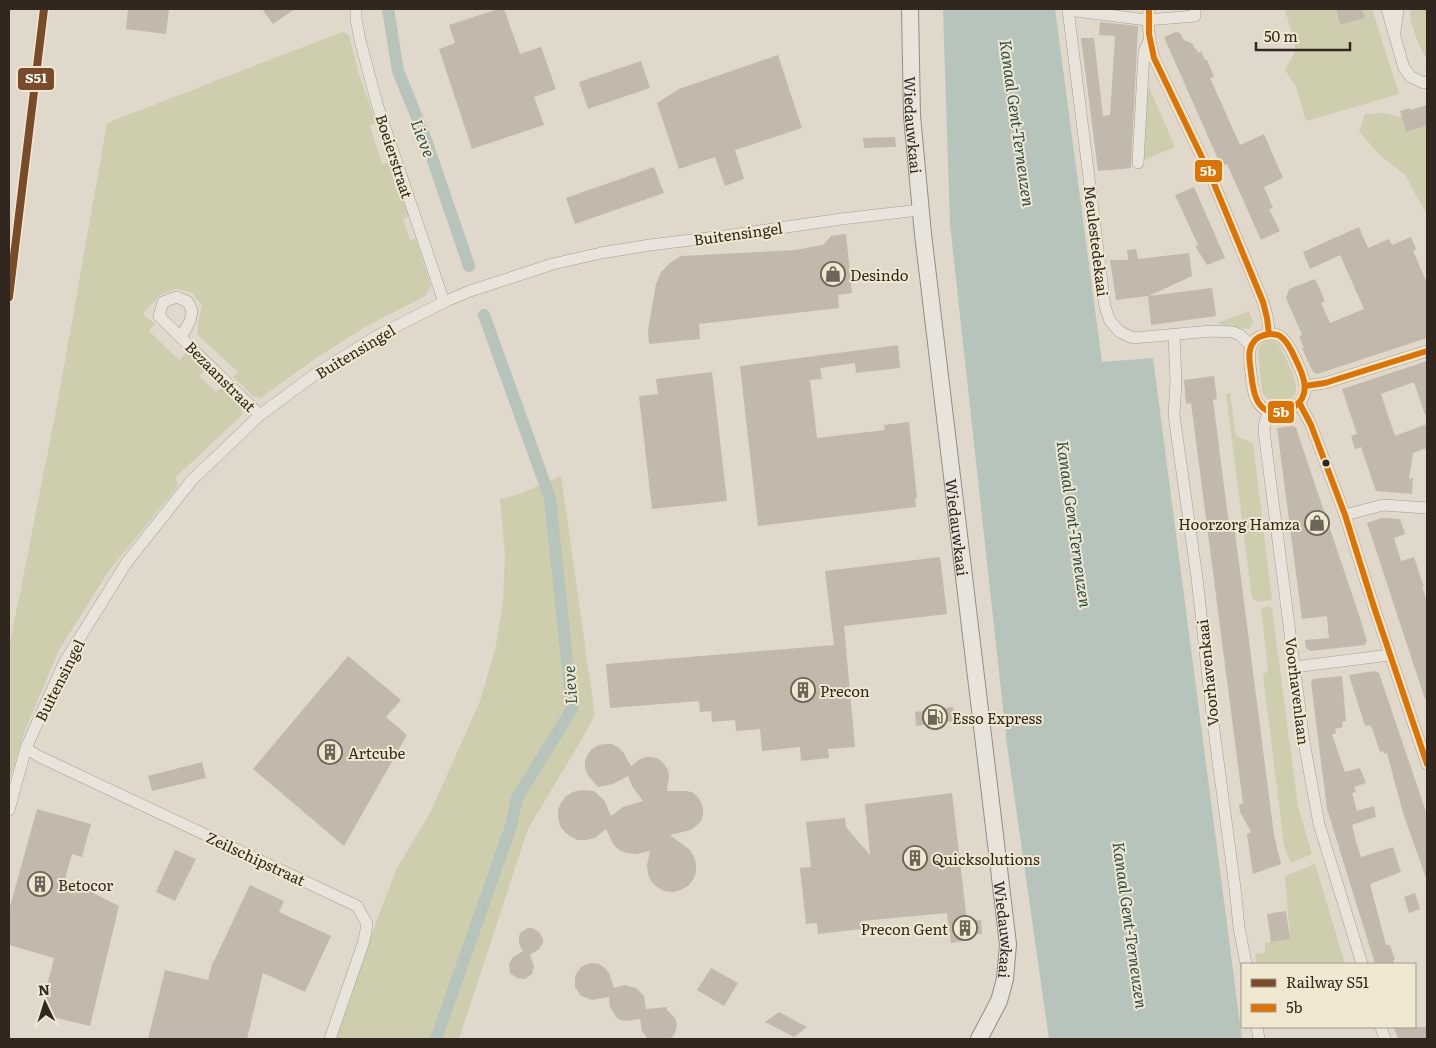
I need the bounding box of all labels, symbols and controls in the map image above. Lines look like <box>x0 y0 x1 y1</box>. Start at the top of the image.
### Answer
scale bar <box>1256 20 1350 52</box>
text: 50 m <box>1264 24 1298 47</box>
water label: Kanaal Gent-Terneuzen <box>994 38 1042 208</box>
line badge: S51 <box>17 67 55 91</box>
text: S51 <box>25 67 47 87</box>
street label: Wiedauwkaai <box>900 76 929 175</box>
street label: Boeierstraat <box>371 111 419 201</box>
water label: Lieve <box>406 116 442 160</box>
line badge: 5b <box>1194 159 1223 183</box>
text: 5b <box>1200 160 1216 180</box>
street label: Meulestedekaai <box>1079 184 1115 298</box>
street label: Buitensingel <box>692 215 784 251</box>
shop icon: Desindo <box>820 261 846 287</box>
place label: Desindo <box>850 263 909 286</box>
street label: Buitensingel <box>311 318 399 384</box>
street label: Bezaanstraat <box>180 335 262 417</box>
line badge: 5b <box>1267 400 1295 424</box>
text: 5b <box>1273 401 1289 421</box>
water label: Kanaal Gent-Terneuzen <box>1051 439 1099 609</box>
unlabelled marker <box>1321 458 1331 468</box>
street label: Wiedauwkaai <box>941 477 975 577</box>
shop icon: Hoorzorg Hamza <box>1304 510 1330 536</box>
place label: Hoorzorg Hamza <box>1178 512 1301 535</box>
street label: Voorhavenkaai <box>1190 618 1224 728</box>
street label: Buitensingel <box>28 635 90 725</box>
street label: Voorhavenlaan <box>1280 636 1316 746</box>
water label: Lieve <box>556 665 582 705</box>
building icon: Precon <box>790 677 816 703</box>
place label: Precon <box>820 679 870 702</box>
fuel station icon: Esso Express <box>922 704 948 730</box>
place label: Esso Express <box>952 706 1042 729</box>
building icon: Artcube <box>317 739 343 765</box>
place label: Artcube <box>348 741 406 764</box>
street label: Zeilschipstraat <box>203 825 309 891</box>
water label: Kanaal Gent-Terneuzen <box>1107 840 1155 1010</box>
building icon: Quicksolutions <box>902 845 928 871</box>
place label: Quicksolutions <box>932 847 1040 870</box>
building icon: Betocor <box>27 871 53 897</box>
place label: Betocor <box>58 873 113 896</box>
street label: Wiedauwkaai <box>989 880 1020 979</box>
building icon: Precon Gent <box>952 915 978 941</box>
place label: Precon Gent <box>861 917 948 940</box>
legend <box>1241 963 1416 1028</box>
text: Railway S51 <box>1286 970 1369 993</box>
north arrow <box>20 978 70 1028</box>
text: N <box>37 979 51 999</box>
text: 5b <box>1286 995 1303 1018</box>

